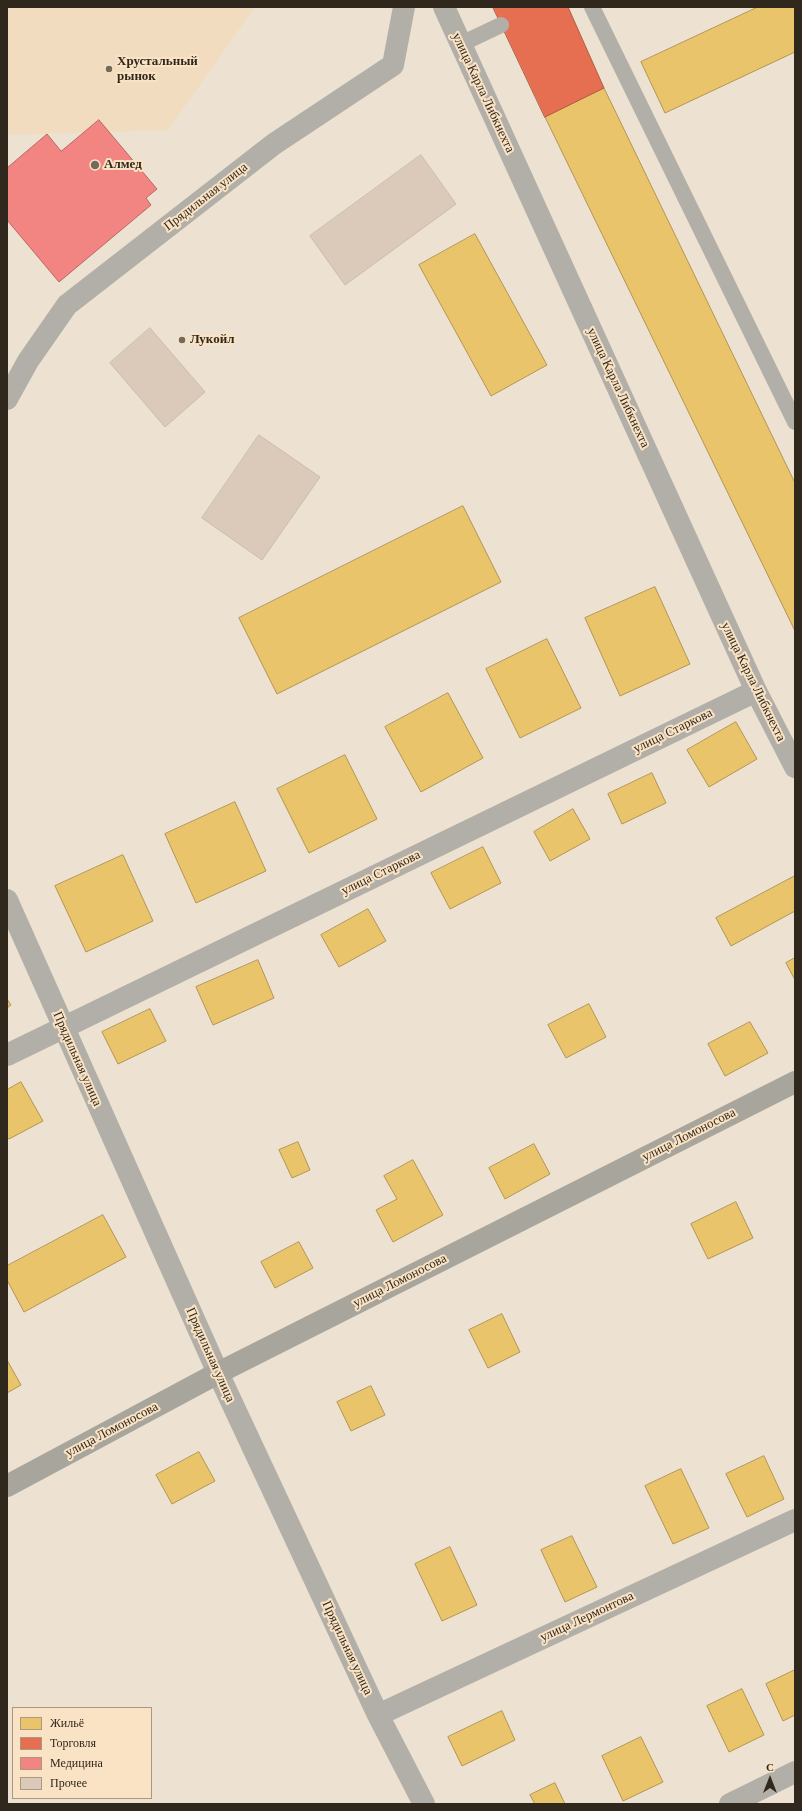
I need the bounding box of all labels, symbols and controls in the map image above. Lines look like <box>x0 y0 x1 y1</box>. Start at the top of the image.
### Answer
street label: улица Карла Либкнехта <box>448 31 518 155</box>
place label: Хрустальный рынок <box>117 54 198 85</box>
marker: Хрустальный рынок <box>104 64 114 74</box>
place label: Алмед <box>104 157 142 173</box>
marker: Алмед <box>89 159 101 171</box>
street label: Прядильная улица <box>161 159 251 235</box>
street label: улица Карла Либкнехта <box>583 326 653 450</box>
place label: Лукойл <box>190 332 234 348</box>
marker: Лукойл <box>177 335 187 345</box>
street label: улица Карла Либкнехта <box>717 620 789 744</box>
street label: улица Старкова <box>631 705 715 757</box>
street label: улица Старкова <box>339 847 423 899</box>
street label: Прядильная улица <box>49 1009 105 1109</box>
street label: улица Ломоносова <box>640 1105 738 1165</box>
street label: улица Ломоносова <box>351 1251 449 1311</box>
street label: Прядильная улица <box>182 1305 238 1405</box>
street label: улица Ломоносова <box>63 1399 161 1461</box>
street label: улица Лермонтова <box>538 1588 636 1646</box>
street label: Прядильная улица <box>318 1599 376 1697</box>
legend <box>12 1707 152 1799</box>
text: Жильё <box>50 1716 84 1730</box>
text: Торговля <box>50 1736 96 1750</box>
text: Медицина <box>50 1756 103 1770</box>
north arrow <box>750 1759 790 1799</box>
text: С <box>766 1761 774 1773</box>
text: Прочее <box>50 1776 87 1790</box>

